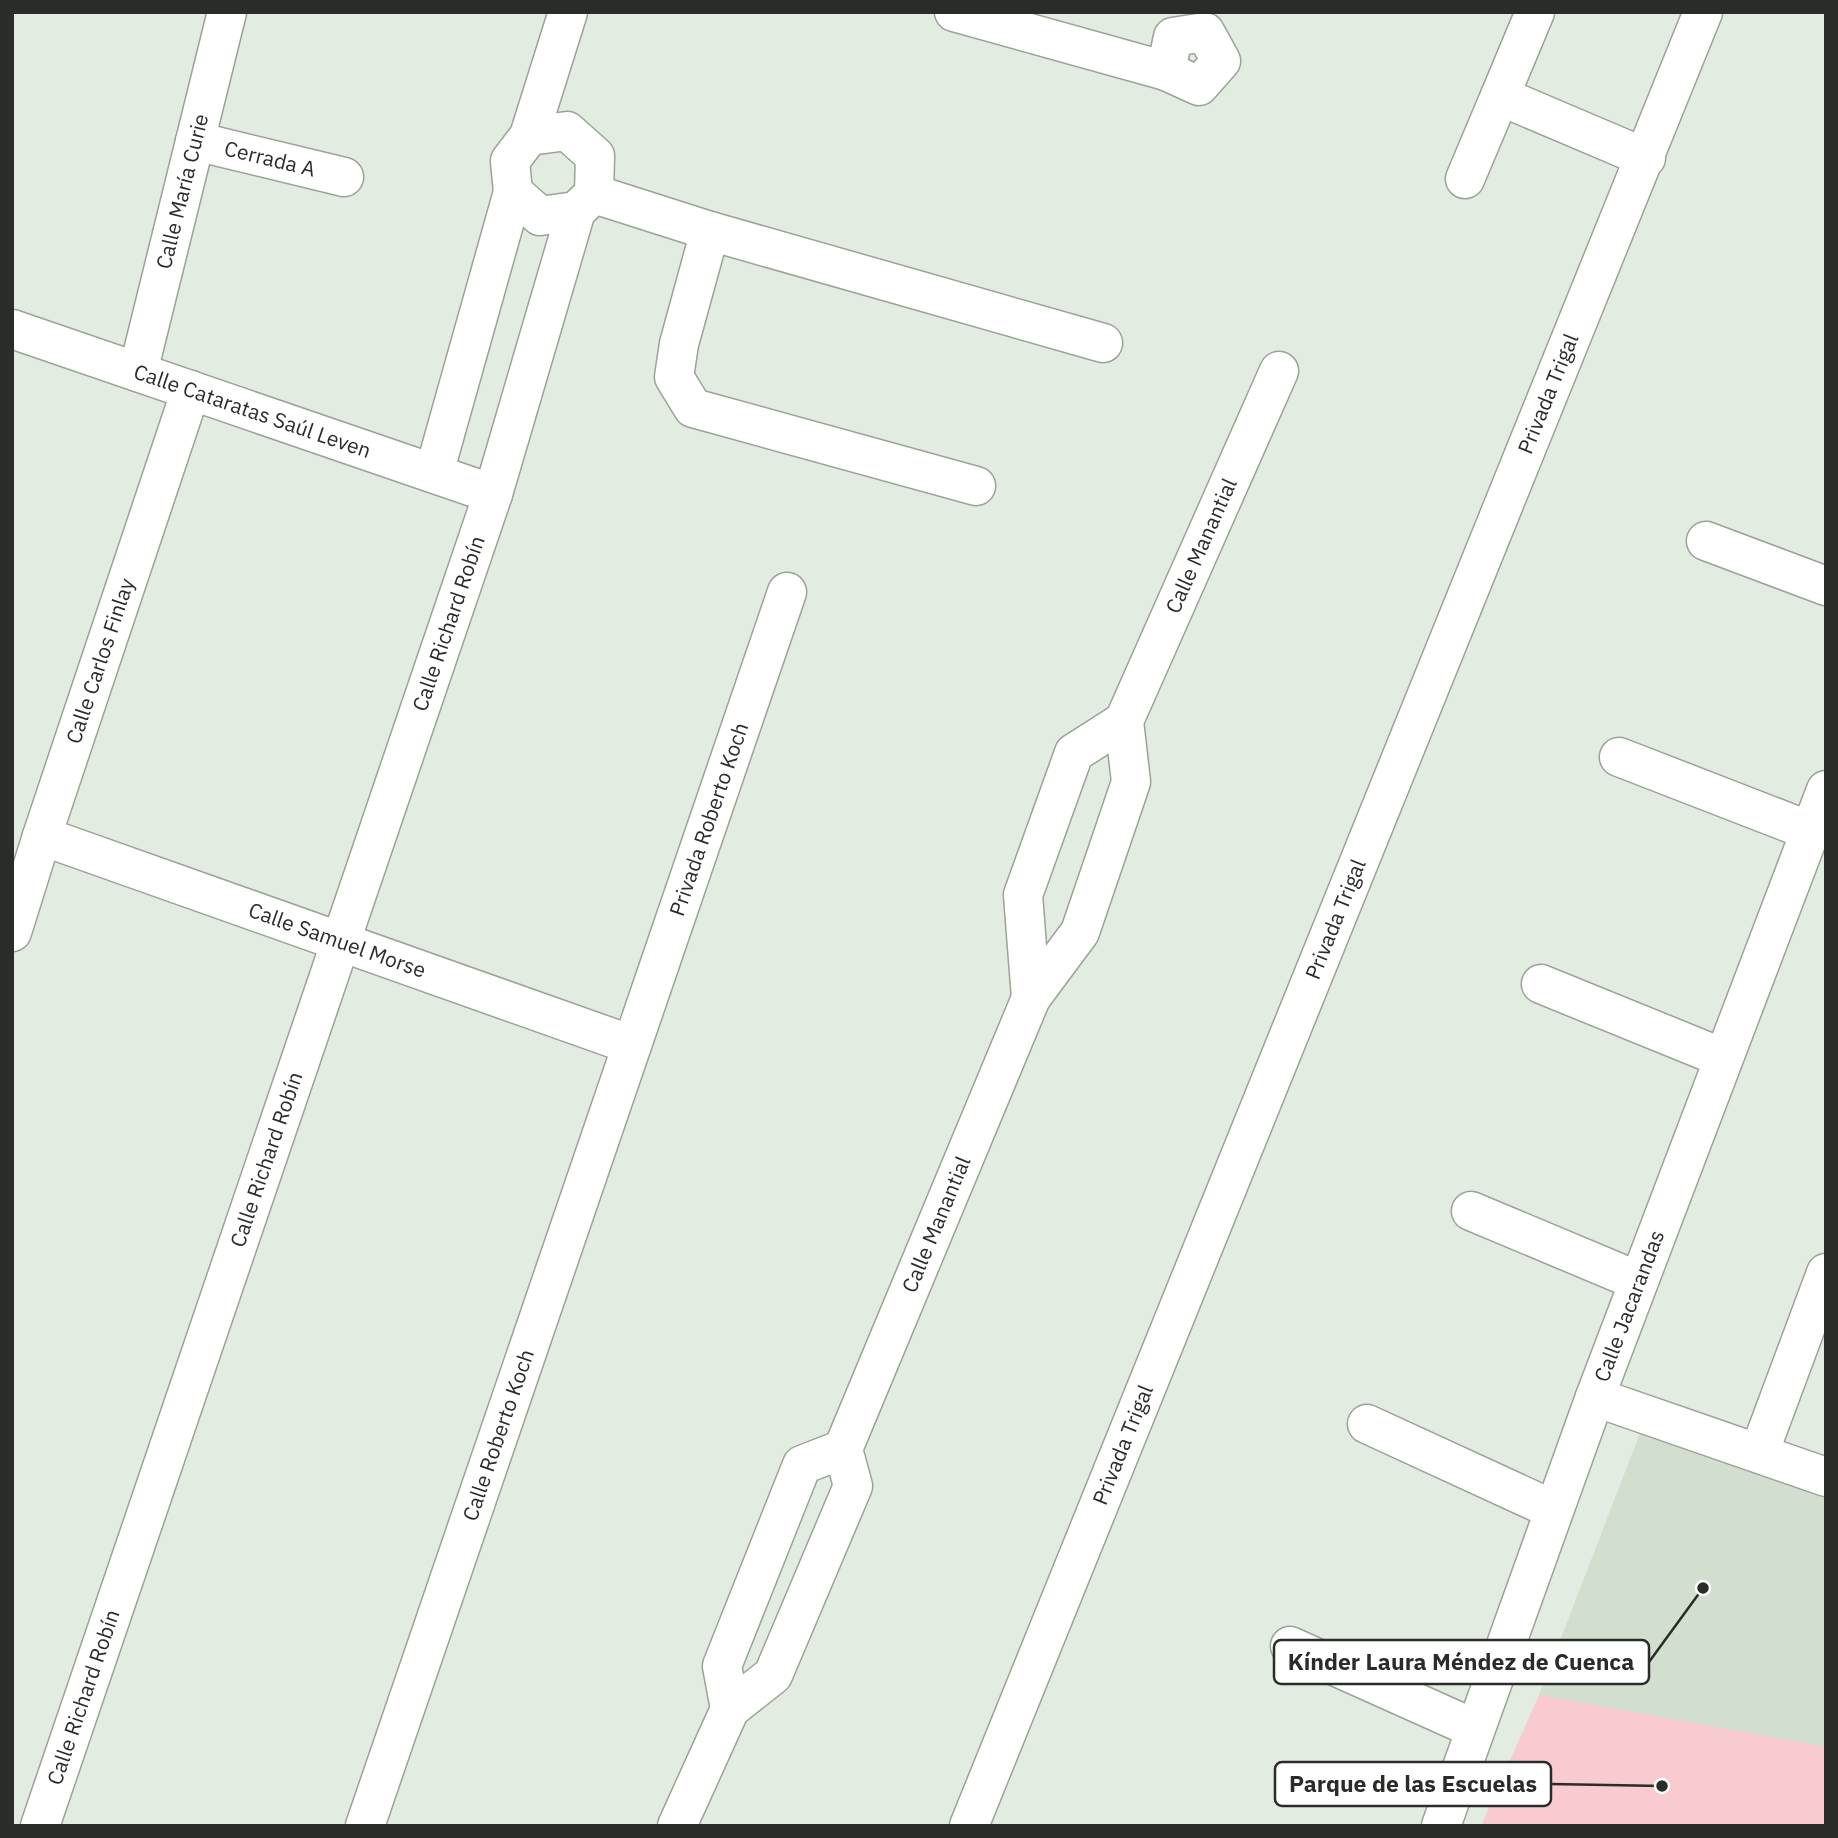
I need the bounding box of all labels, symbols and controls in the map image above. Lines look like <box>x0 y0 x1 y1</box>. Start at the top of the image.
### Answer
street label: Calle María Curie <box>149 111 214 272</box>
street label: Cerrada A <box>222 134 319 183</box>
street label: Privada Trigal <box>1511 329 1585 458</box>
street label: Calle Cataratas Saúl Leven <box>130 357 375 464</box>
street label: Calle Manantial <box>1158 473 1243 617</box>
street label: Calle Richard Robín <box>405 532 491 715</box>
street label: Calle Carlos Finlay <box>59 574 140 747</box>
street label: Privada Roberto Koch <box>662 718 754 919</box>
street label: Privada Trigal <box>1298 855 1372 983</box>
street label: Calle Samuel Morse <box>245 895 430 984</box>
street label: Calle Richard Robín <box>223 1068 309 1251</box>
street label: Calle Manantial <box>895 1152 977 1296</box>
street label: Calle Jacarandas <box>1587 1226 1670 1386</box>
street label: Calle Roberto Koch <box>455 1345 540 1524</box>
street label: Privada Trigal <box>1085 1380 1159 1509</box>
street label: Calle Richard Robín <box>40 1606 126 1788</box>
callout: Kínder Laura Méndez de Cuenca <box>1274 1640 1649 1684</box>
text: Kínder Laura Méndez de Cuenca <box>1288 1646 1634 1676</box>
callout: Parque de las Escuelas <box>1275 1762 1551 1806</box>
text: Parque de las Escuelas <box>1289 1768 1537 1798</box>

